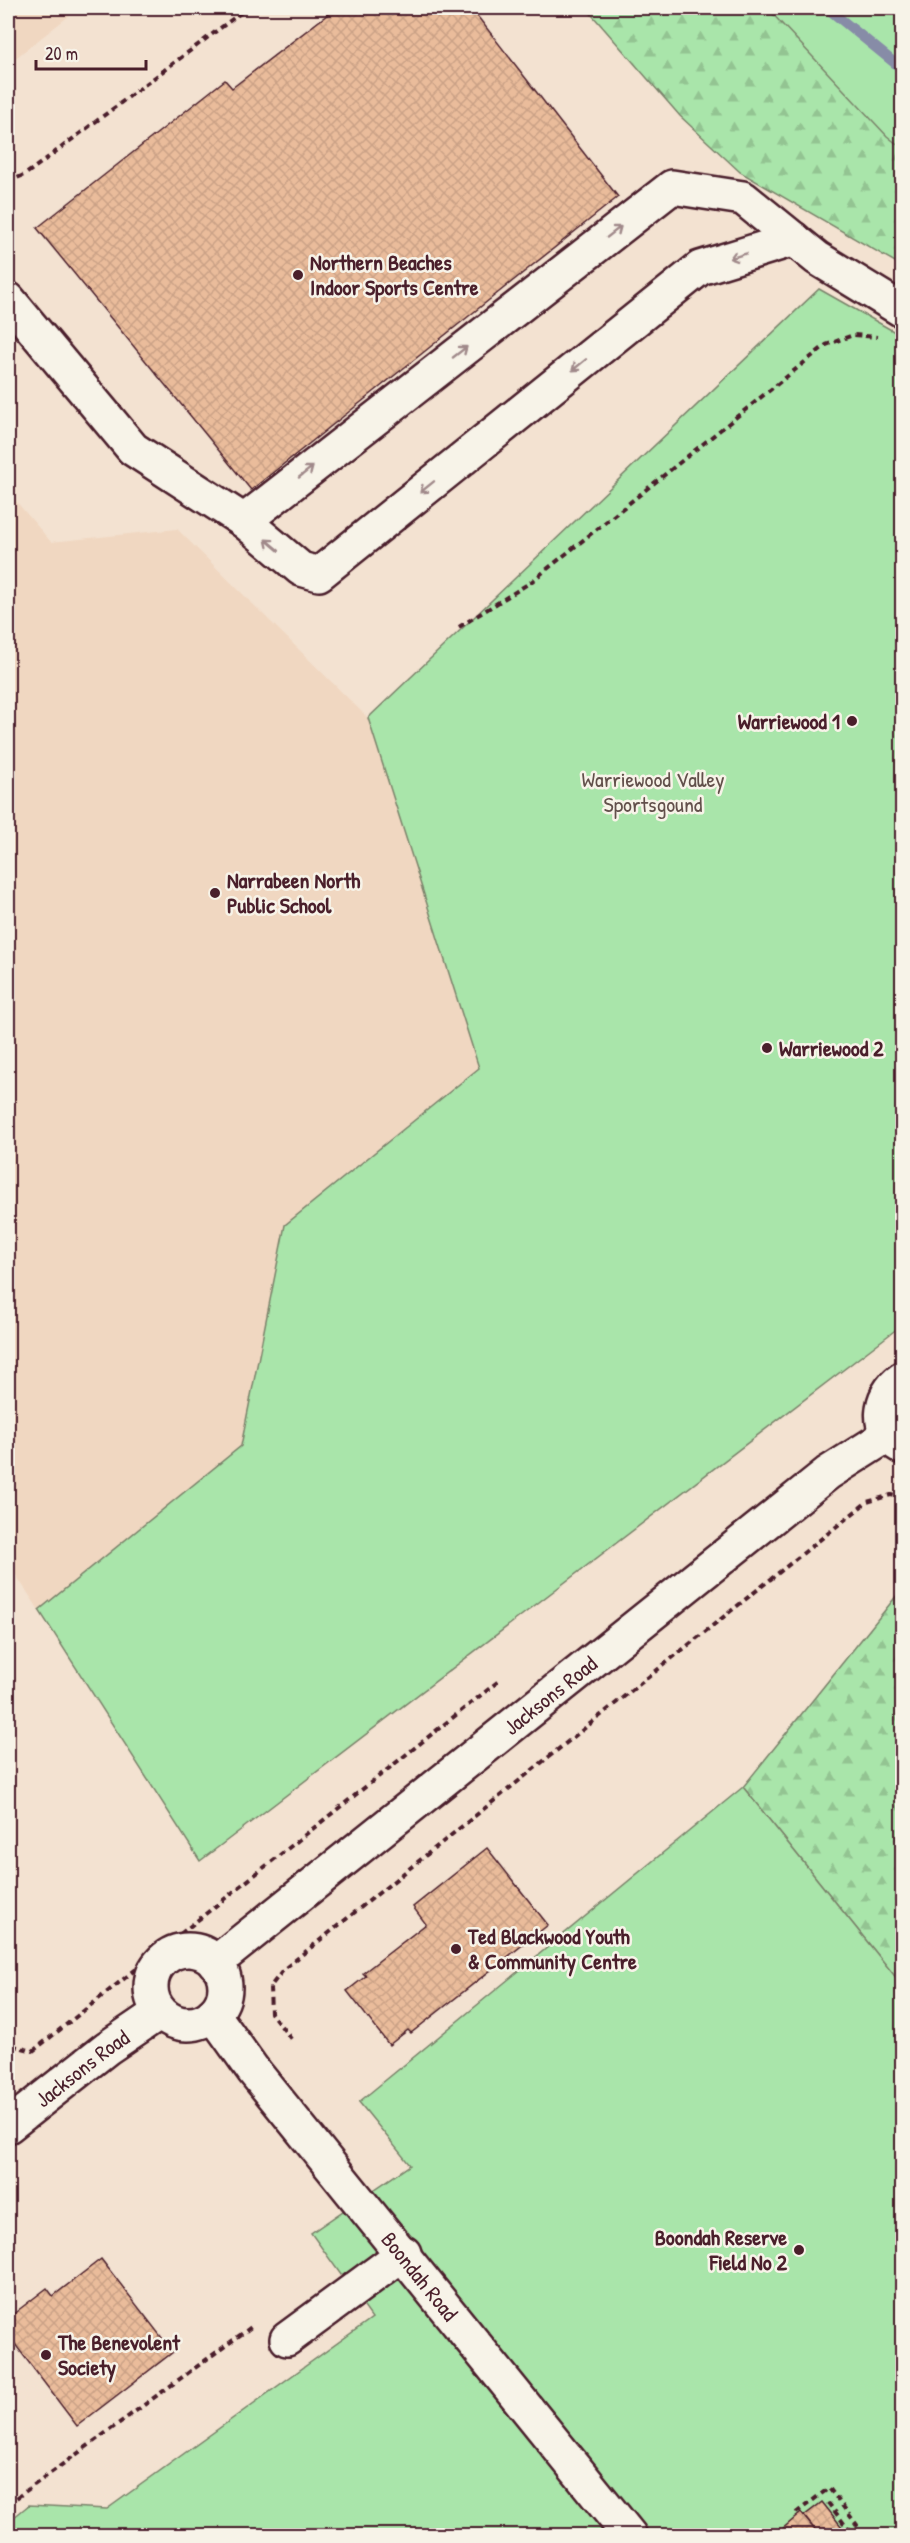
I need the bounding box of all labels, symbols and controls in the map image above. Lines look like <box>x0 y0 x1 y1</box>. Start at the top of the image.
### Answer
scale bar <box>36 33 146 71</box>
text: 20 m <box>45 41 78 66</box>
one-way arrow <box>605 226 621 239</box>
place label: Northern Beaches Indoor Sports Centre <box>310 247 479 303</box>
one-way arrow <box>729 252 748 263</box>
marker: Northern Beaches Indoor Sports Centre <box>291 268 305 282</box>
one-way arrow <box>452 346 468 359</box>
one-way arrow <box>571 359 587 372</box>
one-way arrow <box>298 466 314 479</box>
one-way arrow <box>419 481 435 494</box>
one-way arrow <box>264 538 280 551</box>
place label: Warriewood 1 <box>738 706 840 736</box>
marker: Warriewood 1 <box>845 714 859 728</box>
park label: Warriewood Valley Sportsgound <box>582 764 724 819</box>
place label: Narrabeen North Public School <box>227 865 361 920</box>
marker: Narrabeen North Public School <box>208 886 222 900</box>
place label: Warriewood 2 <box>779 1033 884 1063</box>
marker: Warriewood 2 <box>760 1041 774 1055</box>
street label: Jacksons Road <box>497 1648 603 1742</box>
place label: Ted Blackwood Youth & Community Centre <box>467 1921 637 1977</box>
marker: Ted Blackwood Youth & Community Centre <box>449 1942 463 1956</box>
street label: Jacksons Road <box>29 2022 135 2114</box>
place label: Boondah Reserve Field No 2 <box>655 2222 788 2277</box>
street label: Boondah Road <box>375 2225 465 2327</box>
marker: Boondah Reserve Field No 2 <box>792 2243 806 2257</box>
place label: The Benevolent Society <box>57 2327 181 2383</box>
marker: The Benevolent Society <box>39 2348 53 2362</box>

